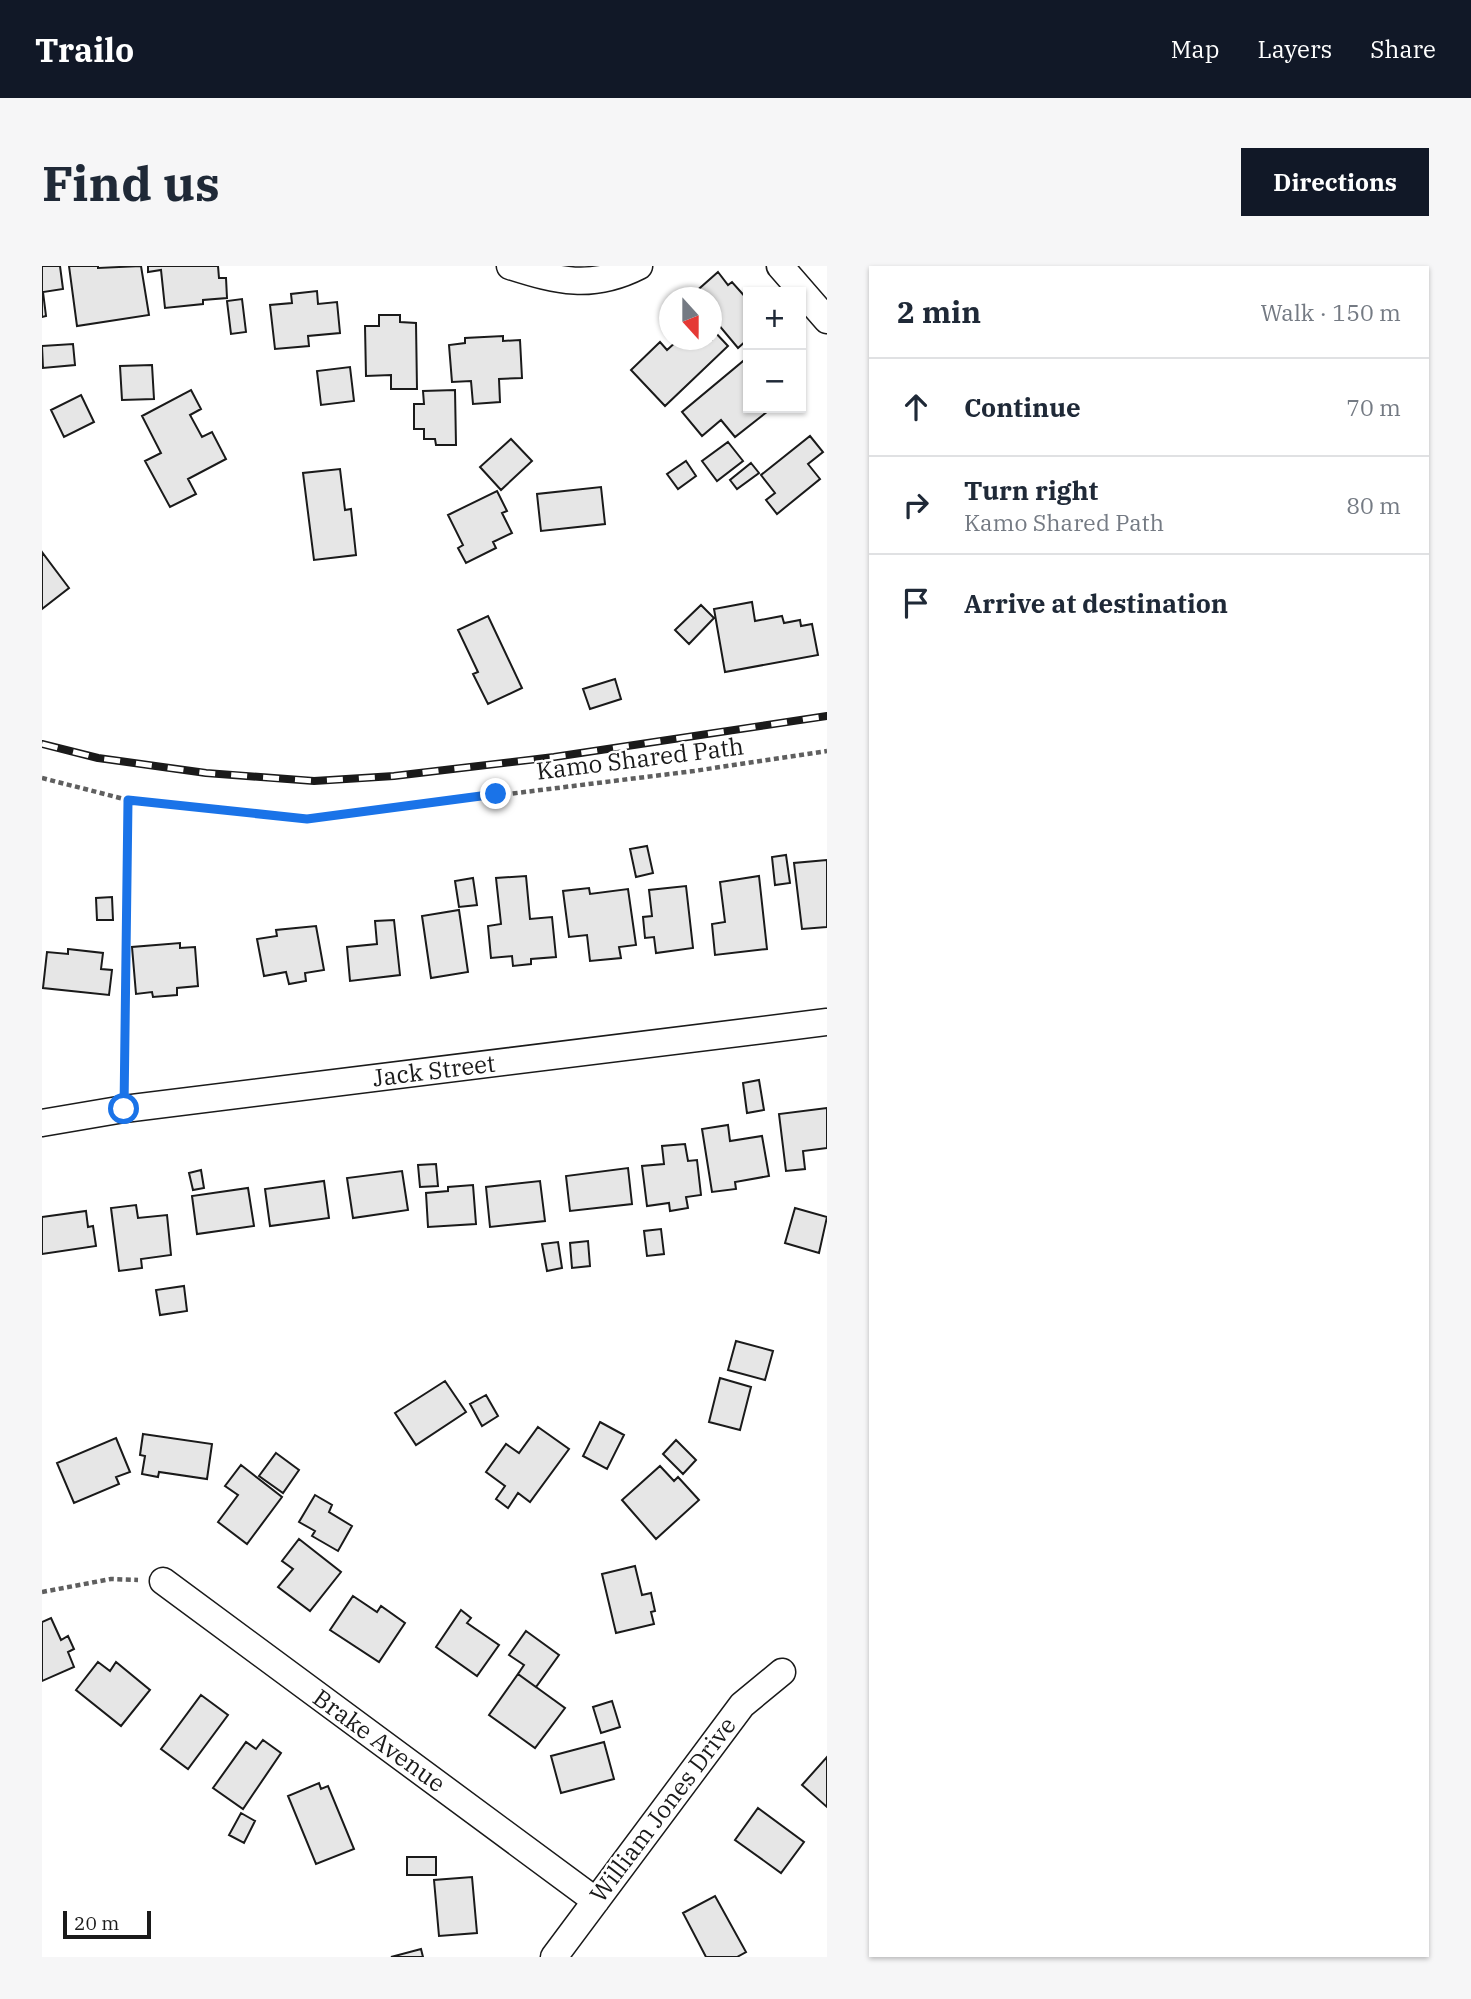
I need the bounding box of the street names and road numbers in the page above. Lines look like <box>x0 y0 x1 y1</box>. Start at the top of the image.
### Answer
street label: Kamo Shared Path <box>534 729 745 787</box>
street label: Jack Street <box>371 1047 497 1093</box>
street label: Brake Avenue <box>307 1681 452 1799</box>
street label: William Jones Drive <box>582 1710 742 1909</box>

